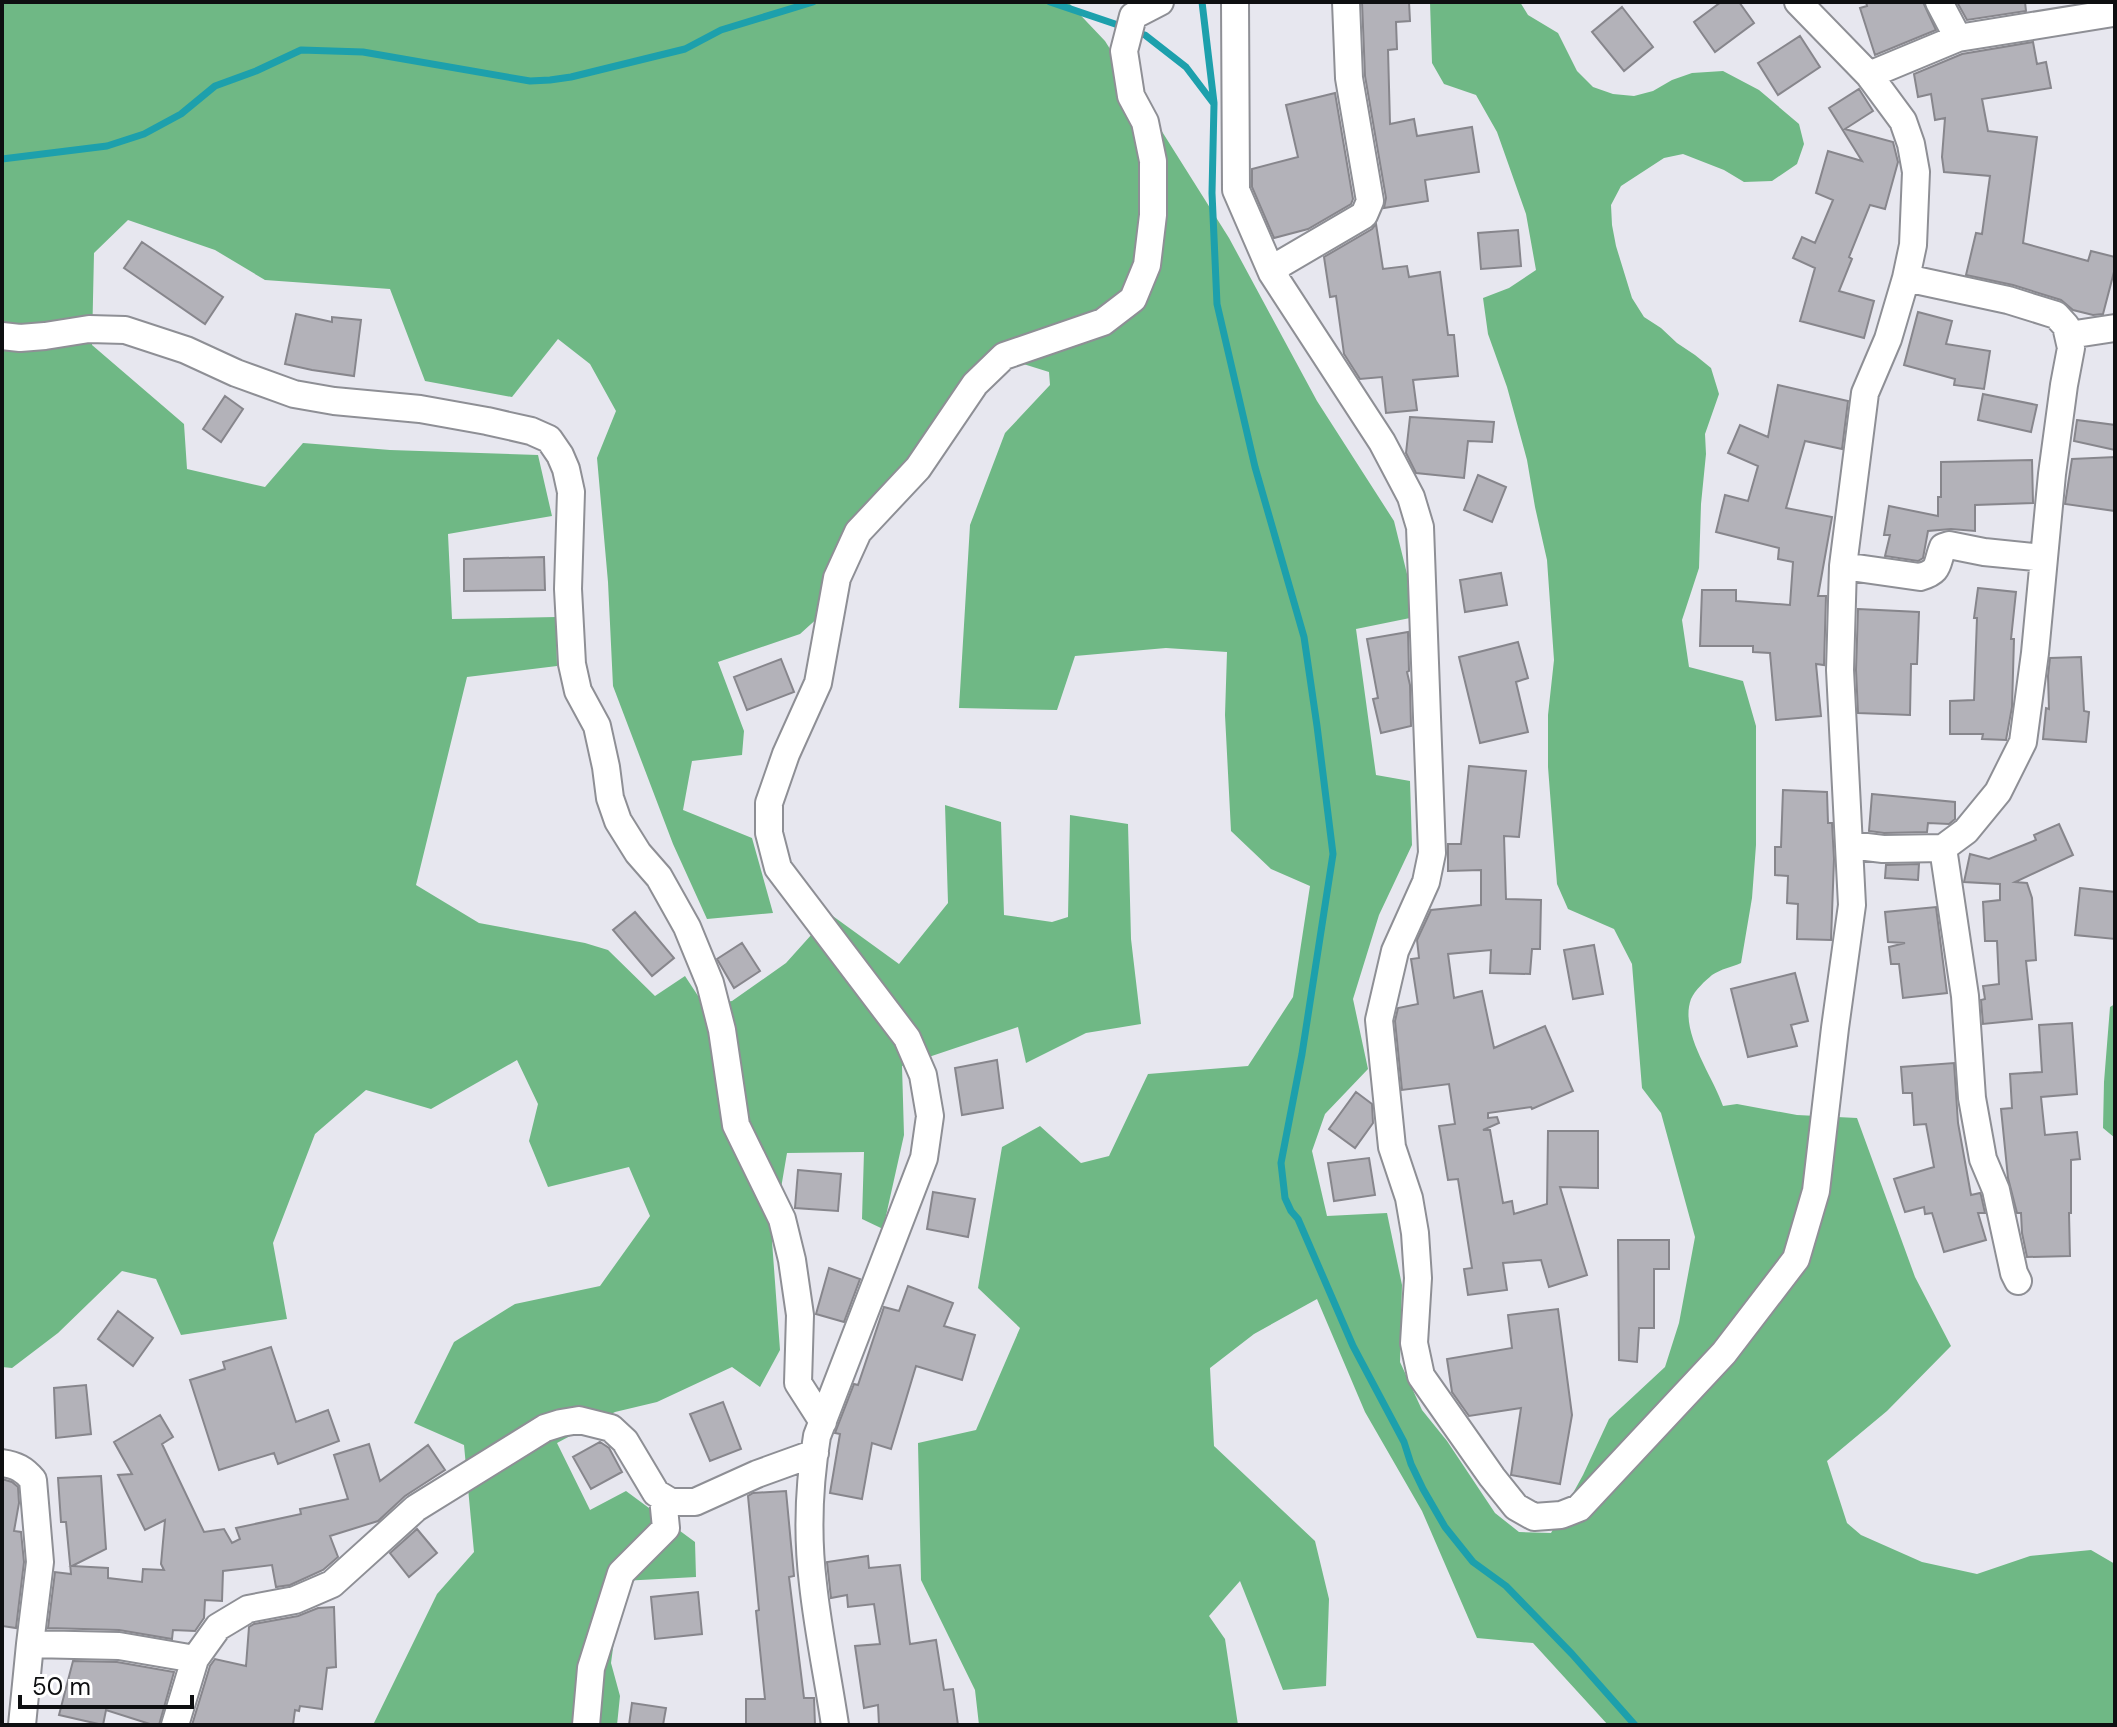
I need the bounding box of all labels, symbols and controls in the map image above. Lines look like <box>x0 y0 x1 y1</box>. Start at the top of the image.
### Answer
scale bar <box>20 1659 192 1709</box>
text: 50 m <box>32 1671 91 1702</box>

